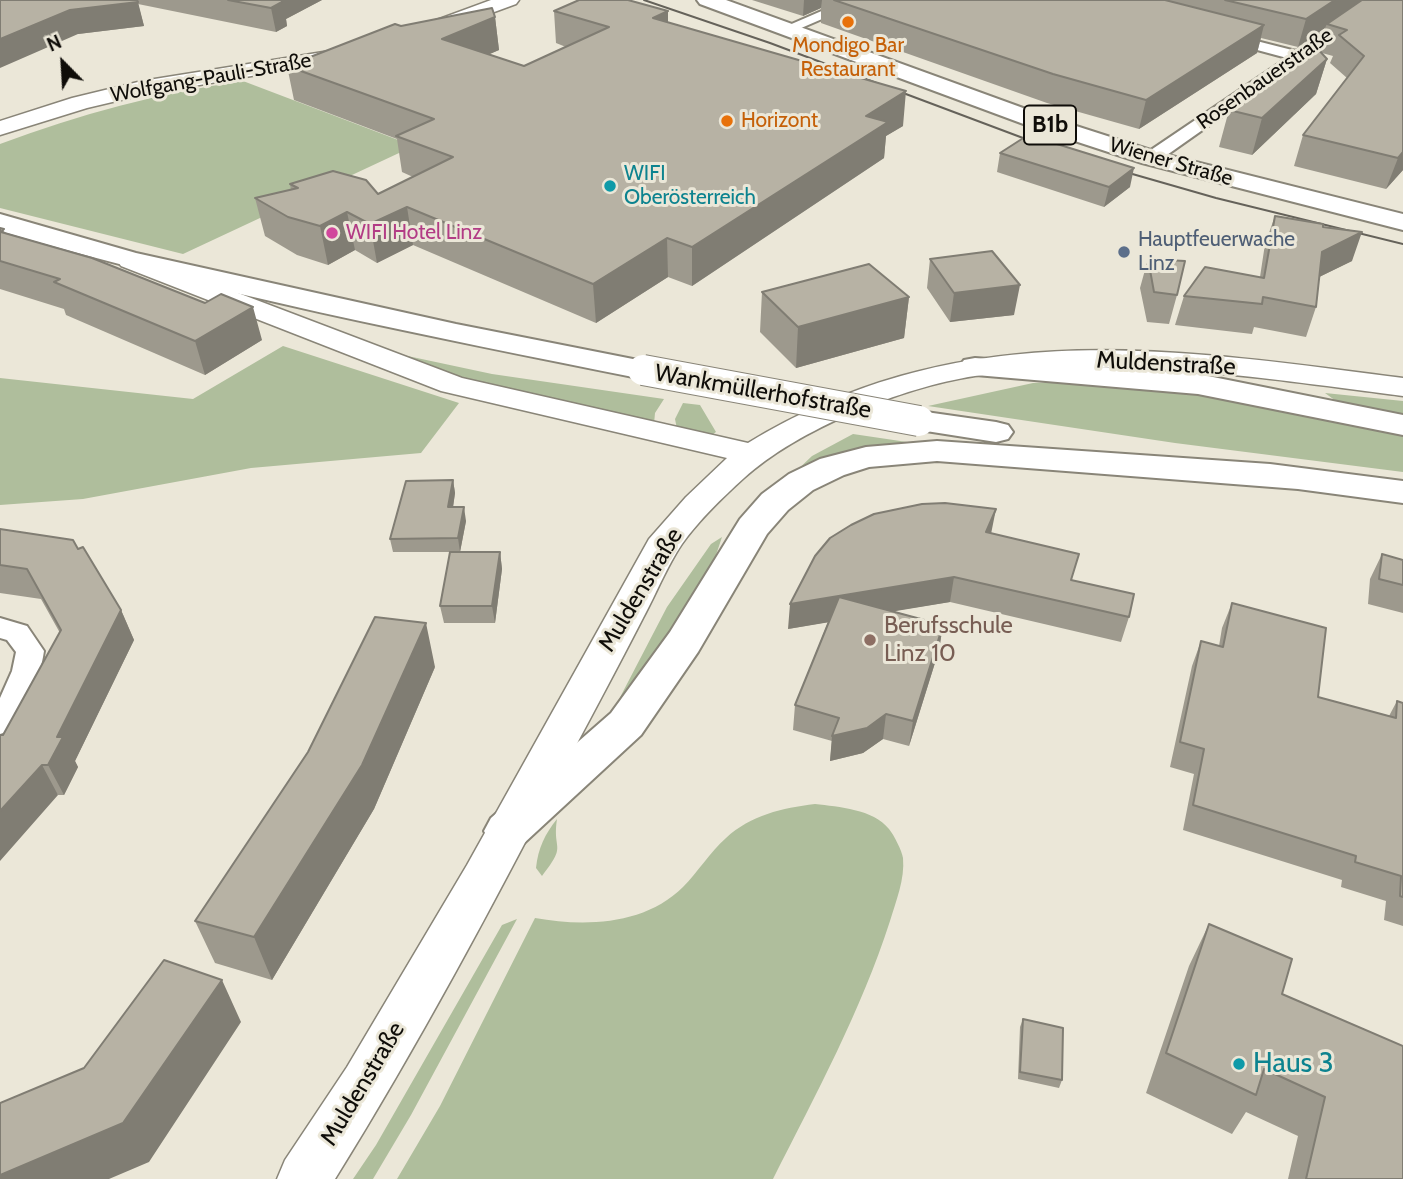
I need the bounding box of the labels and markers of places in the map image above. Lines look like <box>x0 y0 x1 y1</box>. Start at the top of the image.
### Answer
marker: Mondigo Bar Restaurant <box>840 14 856 30</box>
place label: Mondigo Bar Restaurant <box>792 33 904 83</box>
place label: Horizont <box>741 108 818 134</box>
marker: Horizont <box>719 113 735 129</box>
place label: WIFI Oberösterreich <box>624 161 756 211</box>
marker: WIFI Oberösterreich <box>602 178 618 194</box>
place label: WIFI Hotel Linz <box>346 220 482 246</box>
marker: WIFI Hotel Linz <box>324 225 340 241</box>
place label: Hauptfeuerwache Linz <box>1138 227 1295 277</box>
marker: Hauptfeuerwache Linz <box>1116 244 1132 260</box>
place label: Berufsschule Linz 10 <box>884 612 1013 668</box>
marker: Berufsschule Linz 10 <box>862 632 878 648</box>
place label: Haus 3 <box>1253 1047 1334 1081</box>
marker: Haus 3 <box>1231 1056 1247 1072</box>

